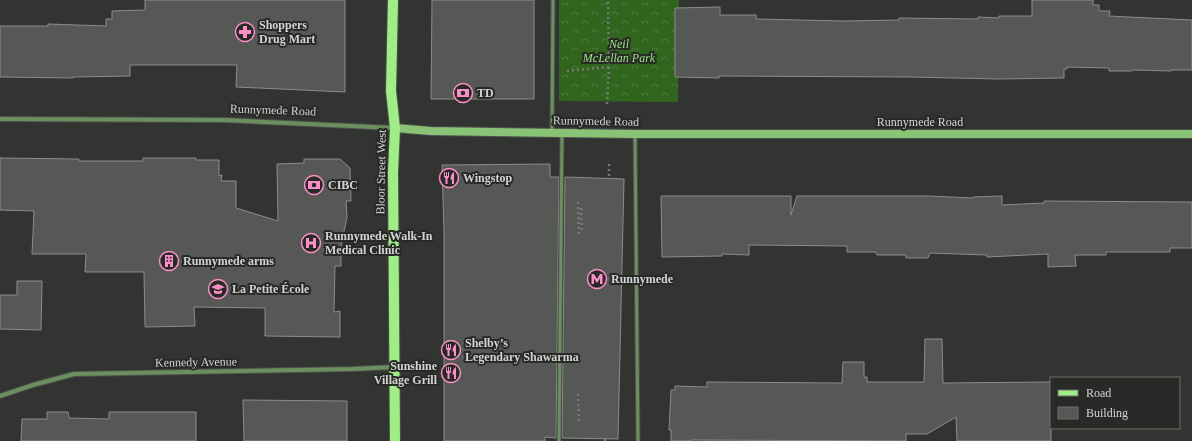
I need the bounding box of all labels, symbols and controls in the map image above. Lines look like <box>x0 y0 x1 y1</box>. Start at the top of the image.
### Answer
place label: Shoppers Drug Mart <box>259 18 315 46</box>
pharmacy icon: Shoppers Drug Mart <box>234 21 256 43</box>
park label: Neil McLellan Park <box>582 37 656 65</box>
bank icon: TD <box>452 82 474 104</box>
place label: TD <box>477 86 494 100</box>
street label: Runnymede Road <box>230 101 316 119</box>
street label: Runnymede Road <box>553 113 639 129</box>
street label: Runnymede Road <box>877 115 963 129</box>
street label: Bloor Street West <box>373 129 389 215</box>
restaurant icon: Wingstop <box>438 167 460 189</box>
place label: Wingstop <box>463 171 512 185</box>
bank icon: CIBC <box>303 174 325 196</box>
place label: CIBC <box>328 178 358 192</box>
place label: Runnymede Walk-In Medical Clinic <box>325 229 433 257</box>
hospital icon: Runnymede Walk-In Medical Clinic <box>300 232 322 254</box>
building icon: Runnymede arms <box>158 250 180 272</box>
place label: Runnymede arms <box>183 254 274 268</box>
metro station icon: Runnymede <box>586 268 608 290</box>
place label: Runnymede <box>611 272 674 286</box>
school or university icon: La Petite École <box>207 278 229 300</box>
place label: La Petite École <box>232 282 310 296</box>
place label: Shelby’s Legendary Shawarma <box>465 336 579 364</box>
restaurant icon: Shelby’s Legendary Shawarma <box>440 339 462 361</box>
street label: Kennedy Avenue <box>155 354 237 370</box>
place label: Sunshine Village Grill <box>374 359 438 387</box>
restaurant icon: Sunshine Village Grill <box>440 362 462 384</box>
legend <box>1050 377 1180 429</box>
text: Road <box>1086 386 1111 400</box>
text: Building <box>1086 406 1128 420</box>

